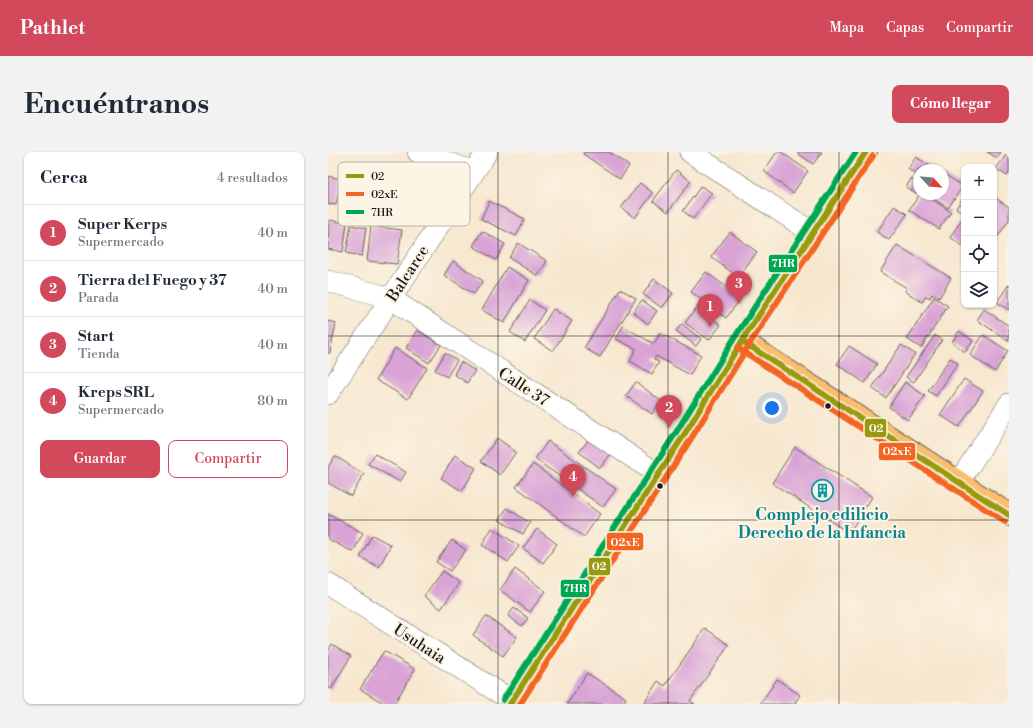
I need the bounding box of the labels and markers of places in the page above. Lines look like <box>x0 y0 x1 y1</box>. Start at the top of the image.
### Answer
pin: 3 <box>726 271 752 304</box>
pin: 1 <box>697 294 723 327</box>
pin: 2 <box>656 395 682 428</box>
unlabelled marker <box>823 401 833 411</box>
pin: 4 <box>560 464 586 497</box>
building icon: Complejo edilicio Derecho de la Infancia <box>809 477 835 503</box>
unlabelled marker <box>655 481 665 491</box>
place label: Complejo edilicio Derecho de la Infancia <box>738 505 906 543</box>

